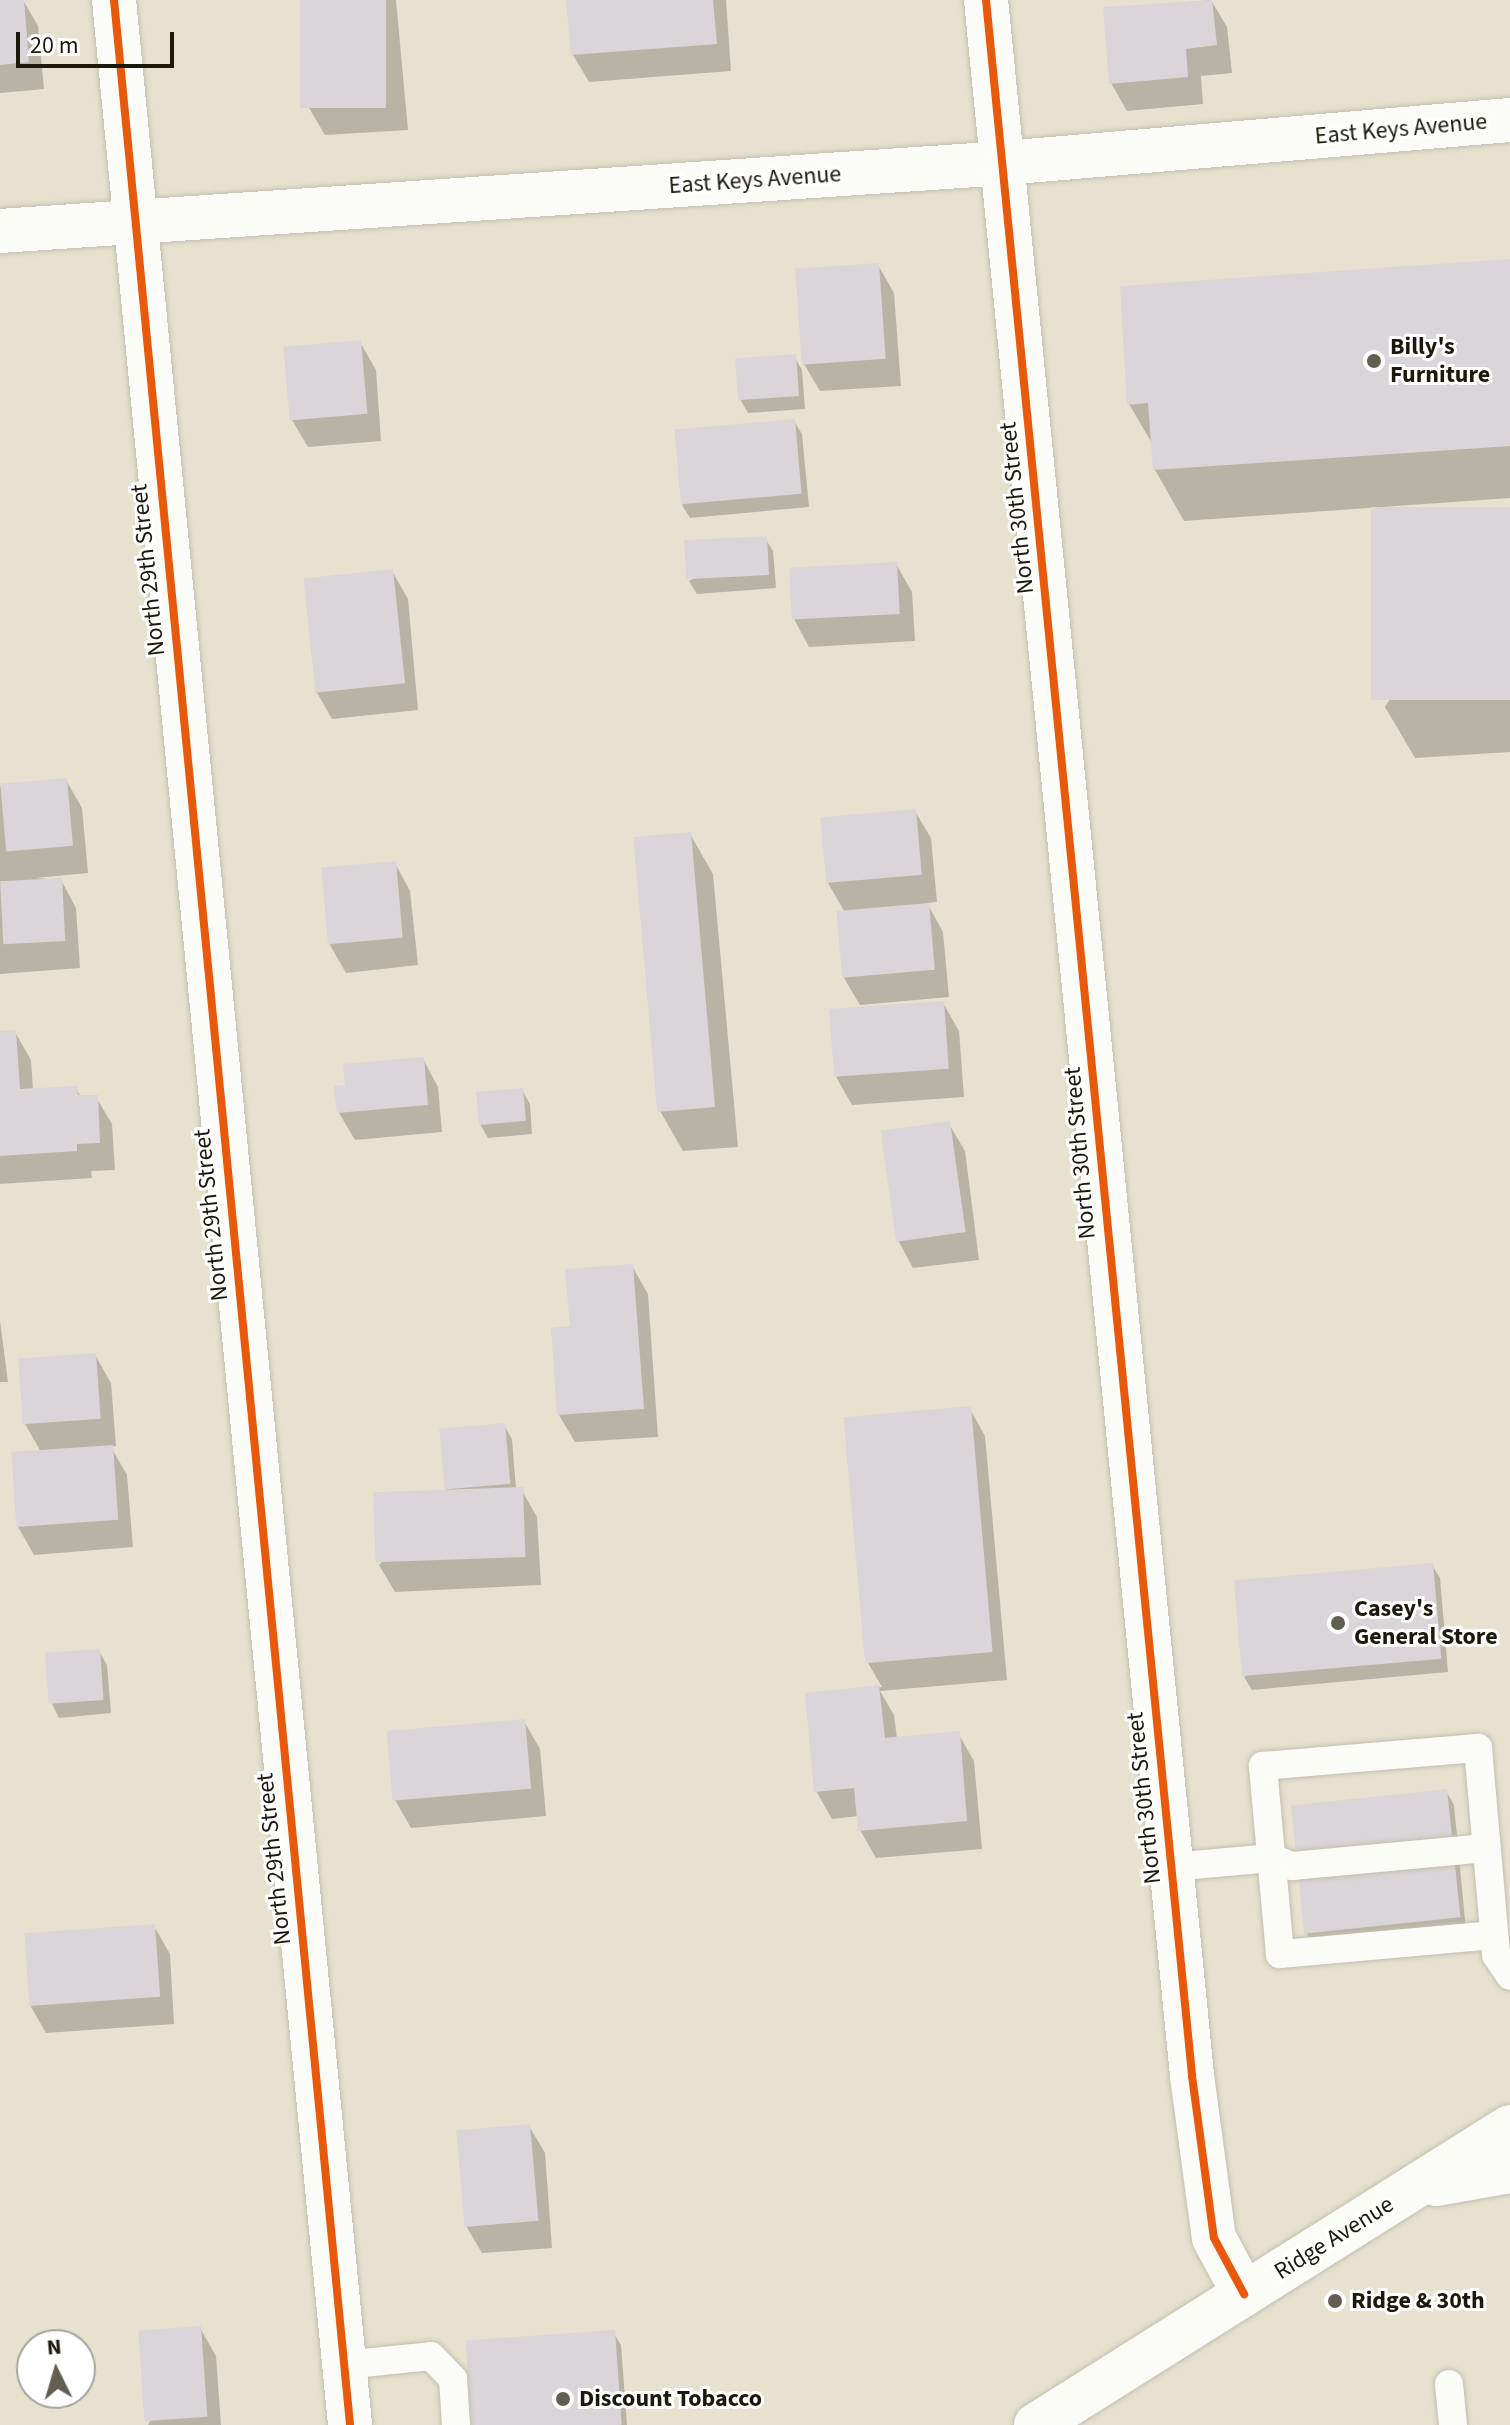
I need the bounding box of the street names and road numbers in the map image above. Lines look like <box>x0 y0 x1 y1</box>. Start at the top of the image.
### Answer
street label: East Keys Avenue <box>1314 107 1488 151</box>
street label: East Keys Avenue <box>668 160 842 200</box>
street label: North 30th Street <box>994 421 1040 595</box>
street label: North 29th Street <box>125 483 171 657</box>
street label: North 30th Street <box>1058 1066 1102 1240</box>
street label: North 29th Street <box>188 1128 234 1302</box>
street label: North 30th Street <box>1121 1711 1167 1885</box>
street label: North 29th Street <box>251 1772 297 1946</box>
street label: Ridge Avenue <box>1269 2190 1399 2286</box>

